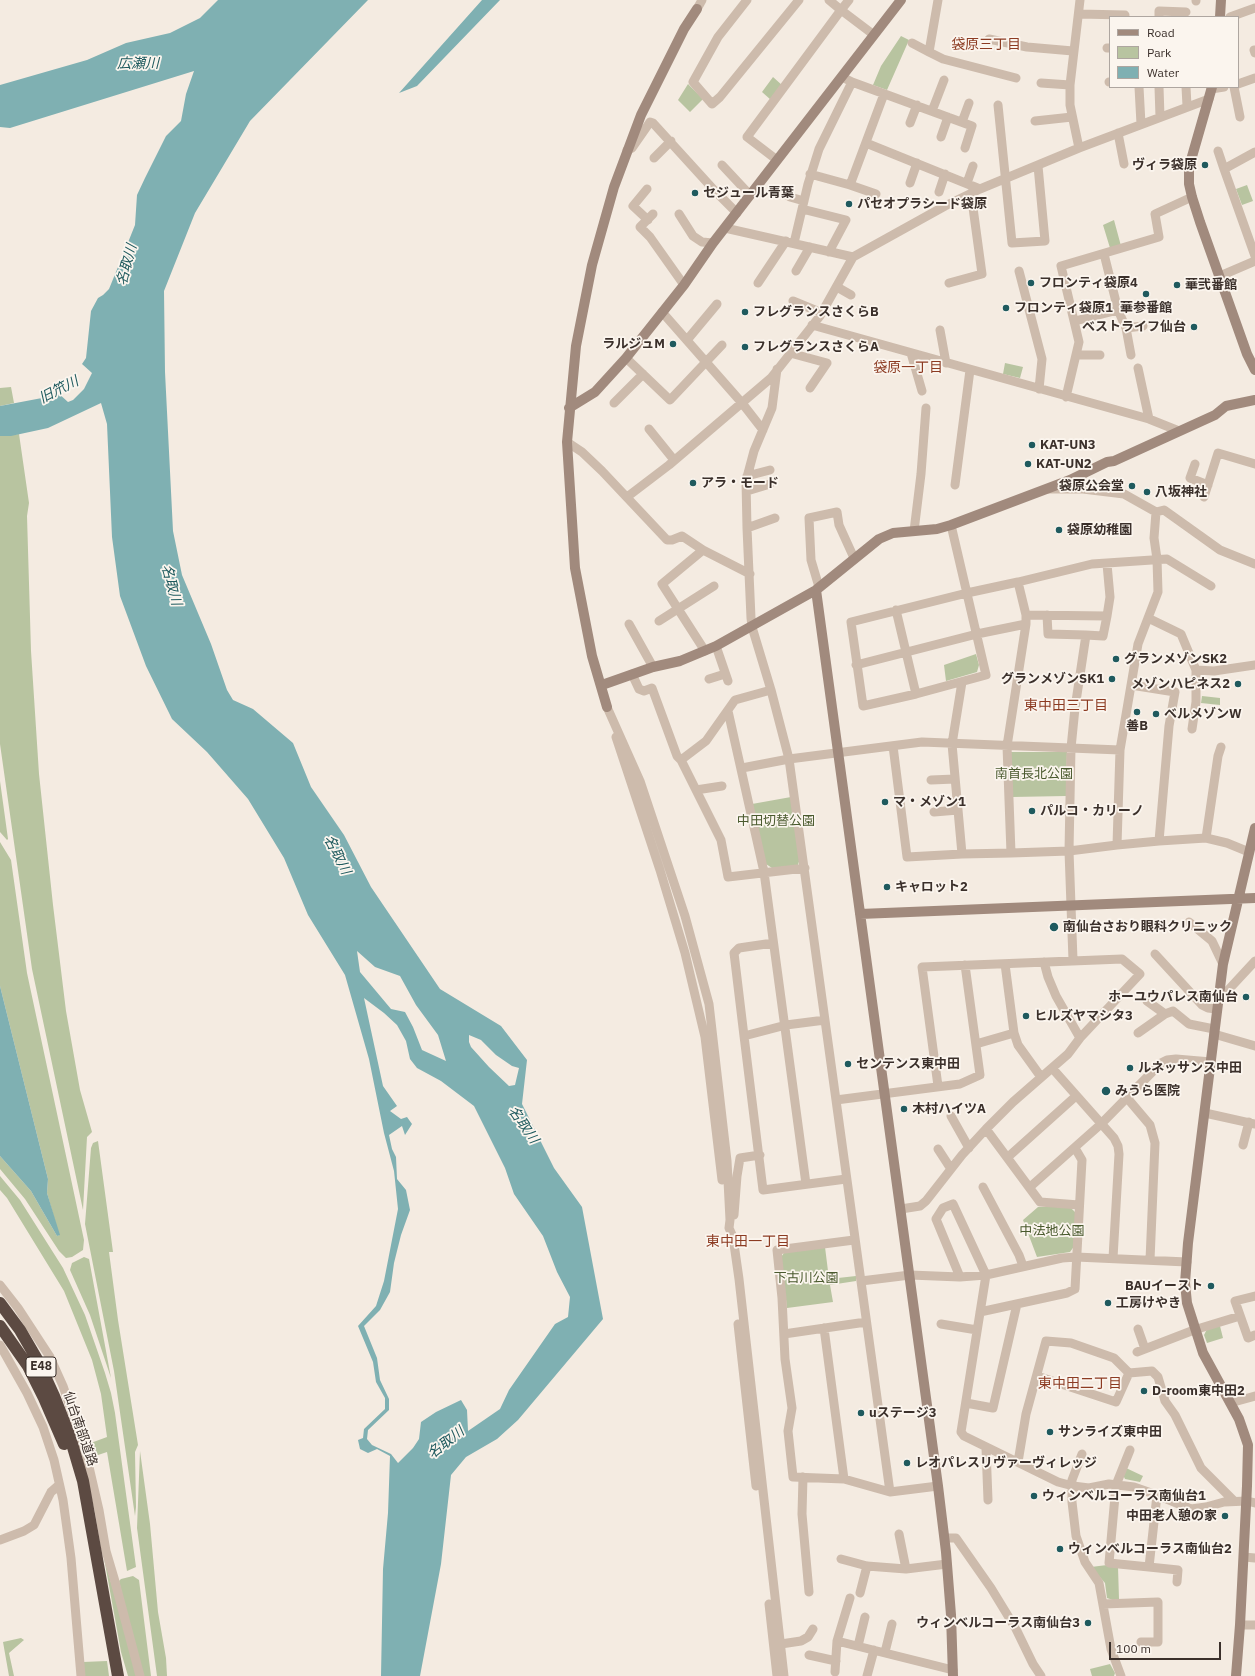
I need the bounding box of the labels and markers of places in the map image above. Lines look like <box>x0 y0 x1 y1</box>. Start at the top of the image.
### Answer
place label: ヴィラ袋原 <box>1132 157 1197 173</box>
marker: ヴィラ袋原 <box>1200 160 1210 170</box>
place label: セジュール青葉 <box>703 185 794 201</box>
marker: セジュール青葉 <box>690 188 700 198</box>
place label: パセオプラシード袋原 <box>857 196 987 212</box>
marker: パセオプラシード袋原 <box>844 199 854 209</box>
place label: フロンティ袋原4 <box>1039 275 1138 291</box>
place label: 華弐番館 <box>1185 277 1237 293</box>
marker: フロンティ袋原4 <box>1026 278 1036 288</box>
marker: 華弐番館 <box>1172 280 1182 290</box>
marker: 華参番館 <box>1141 289 1151 299</box>
place label: フロンティ袋原1 <box>1014 300 1113 316</box>
place label: 華参番館 <box>1120 300 1172 316</box>
marker: フロンティ袋原1 <box>1001 303 1011 313</box>
place label: フレグランスさくらB <box>753 304 879 320</box>
marker: フレグランスさくらB <box>740 307 750 317</box>
place label: ベストライフ仙台 <box>1082 319 1186 335</box>
marker: ベストライフ仙台 <box>1189 322 1199 332</box>
place label: ラルジュM <box>602 336 665 352</box>
marker: ラルジュM <box>668 339 678 349</box>
place label: フレグランスさくらA <box>753 339 879 355</box>
marker: フレグランスさくらA <box>740 342 750 352</box>
place label: KAT-UN3 <box>1040 437 1096 453</box>
marker: KAT-UN3 <box>1027 440 1037 450</box>
place label: KAT-UN2 <box>1036 456 1092 472</box>
marker: KAT-UN2 <box>1023 459 1033 469</box>
place label: アラ・モード <box>701 475 779 491</box>
marker: アラ・モード <box>688 478 698 488</box>
place label: 袋原公会堂 <box>1059 478 1124 494</box>
marker: 袋原公会堂 <box>1127 481 1137 491</box>
place label: 八坂神社 <box>1155 484 1207 500</box>
marker: 八坂神社 <box>1142 487 1152 497</box>
place label: 袋原幼稚園 <box>1067 522 1132 538</box>
marker: 袋原幼稚園 <box>1054 525 1064 535</box>
place label: グランメゾンSK2 <box>1124 651 1227 667</box>
marker: グランメゾンSK2 <box>1111 654 1121 664</box>
place label: グランメゾンSK1 <box>1001 671 1104 687</box>
marker: グランメゾンSK1 <box>1107 674 1117 684</box>
place label: メゾンハピネス2 <box>1131 676 1230 692</box>
marker: メゾンハピネス2 <box>1233 679 1243 689</box>
place label: ベルメゾンW <box>1164 706 1242 722</box>
marker: 善B <box>1132 707 1142 717</box>
marker: ベルメゾンW <box>1151 709 1161 719</box>
place label: 善B <box>1126 718 1148 734</box>
place label: マ・メゾン1 <box>893 794 966 810</box>
marker: マ・メゾン1 <box>880 797 890 807</box>
place label: パルコ・カリーノ <box>1040 803 1144 819</box>
marker: パルコ・カリーノ <box>1027 806 1037 816</box>
place label: キャロット2 <box>895 879 968 895</box>
marker: キャロット2 <box>882 882 892 892</box>
place label: 南仙台さおり眼科クリニック <box>1063 919 1232 935</box>
marker: 南仙台さおり眼科クリニック <box>1048 921 1060 933</box>
place label: ホーユウパレス南仙台 <box>1108 989 1238 1005</box>
marker: ホーユウパレス南仙台 <box>1241 992 1251 1002</box>
place label: ヒルズヤマシタ3 <box>1034 1008 1133 1024</box>
marker: ヒルズヤマシタ3 <box>1021 1011 1031 1021</box>
place label: センテンス東中田 <box>856 1056 960 1072</box>
marker: センテンス東中田 <box>843 1059 853 1069</box>
place label: ルネッサンス中田 <box>1138 1060 1242 1076</box>
marker: ルネッサンス中田 <box>1125 1063 1135 1073</box>
place label: みうら医院 <box>1115 1083 1180 1099</box>
marker: みうら医院 <box>1100 1085 1112 1097</box>
place label: 木村ハイツA <box>912 1101 986 1117</box>
marker: 木村ハイツA <box>899 1104 909 1114</box>
place label: BAUイースト <box>1125 1278 1203 1294</box>
marker: BAUイースト <box>1206 1281 1216 1291</box>
place label: 工房けやき <box>1116 1295 1181 1311</box>
marker: 工房けやき <box>1103 1298 1113 1308</box>
place label: D-room東中田2 <box>1152 1383 1245 1399</box>
marker: D-room東中田2 <box>1139 1386 1149 1396</box>
place label: uステージ3 <box>869 1405 937 1421</box>
marker: uステージ3 <box>856 1408 866 1418</box>
place label: サンライズ東中田 <box>1058 1424 1162 1440</box>
marker: サンライズ東中田 <box>1045 1427 1055 1437</box>
place label: レオパレスリヴァーヴィレッジ <box>915 1455 1097 1471</box>
marker: レオパレスリヴァーヴィレッジ <box>902 1458 912 1468</box>
place label: ウィンベルコーラス南仙台1 <box>1042 1488 1206 1504</box>
marker: ウィンベルコーラス南仙台1 <box>1029 1491 1039 1501</box>
place label: 中田老人憩の家 <box>1126 1508 1217 1524</box>
marker: 中田老人憩の家 <box>1220 1511 1230 1521</box>
place label: ウィンベルコーラス南仙台2 <box>1068 1541 1232 1557</box>
marker: ウィンベルコーラス南仙台2 <box>1055 1544 1065 1554</box>
place label: ウィンベルコーラス南仙台3 <box>916 1615 1080 1631</box>
marker: ウィンベルコーラス南仙台3 <box>1083 1618 1093 1628</box>

